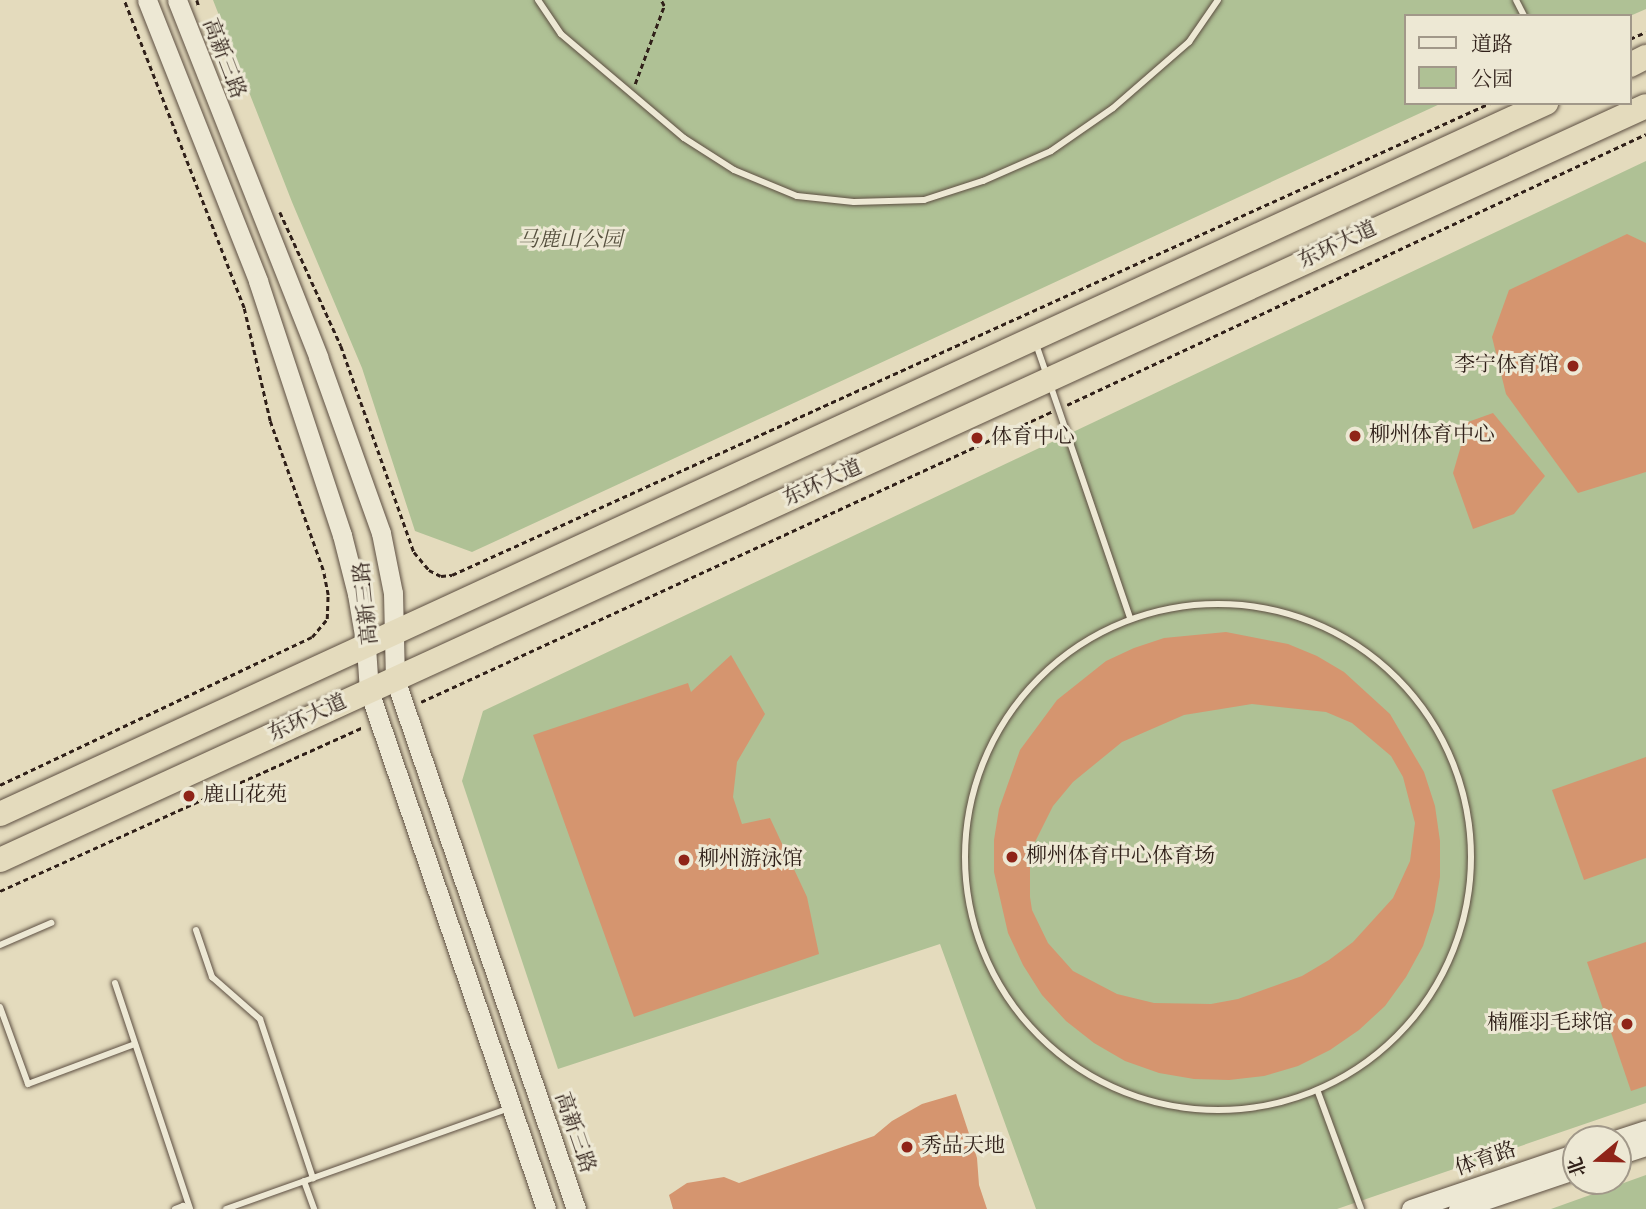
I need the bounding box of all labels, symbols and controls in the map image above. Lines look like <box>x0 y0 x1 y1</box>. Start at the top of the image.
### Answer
legend <box>1404 14 1632 105</box>
street label: 高新三路 <box>196 15 250 103</box>
text: 道路 <box>1471 35 1513 56</box>
text: 公园 <box>1471 70 1513 91</box>
street label: 东环大道 <box>1295 217 1381 275</box>
park label: 马鹿山公园 <box>518 228 622 254</box>
place label: 李宁体育馆 <box>1454 353 1559 379</box>
marker: 李宁体育馆 <box>1565 358 1581 374</box>
place label: 柳州体育中心 <box>1369 423 1495 449</box>
place label: 体育中心 <box>991 425 1075 451</box>
marker: 柳州体育中心 <box>1347 428 1363 444</box>
marker: 体育中心 <box>969 430 985 446</box>
street label: 东环大道 <box>780 455 866 513</box>
street label: 高新三路 <box>350 560 384 646</box>
street label: 东环大道 <box>265 690 351 748</box>
place label: 鹿山花苑 <box>203 783 287 809</box>
marker: 鹿山花苑 <box>181 788 197 804</box>
place label: 柳州体育中心体育场 <box>1026 844 1215 870</box>
place label: 柳州游泳馆 <box>698 847 803 873</box>
marker: 柳州体育中心体育场 <box>1004 849 1020 865</box>
marker: 柳州游泳馆 <box>676 852 692 868</box>
place label: 楠雁羽毛球馆 <box>1487 1011 1613 1037</box>
marker: 楠雁羽毛球馆 <box>1619 1016 1635 1032</box>
street label: 高新三路 <box>548 1089 600 1177</box>
north arrow <box>1562 1125 1632 1195</box>
place label: 秀品天地 <box>921 1134 1005 1160</box>
street label: 体育路 <box>1452 1138 1520 1182</box>
marker: 秀品天地 <box>899 1139 915 1155</box>
text: 北 <box>1566 1154 1591 1178</box>

